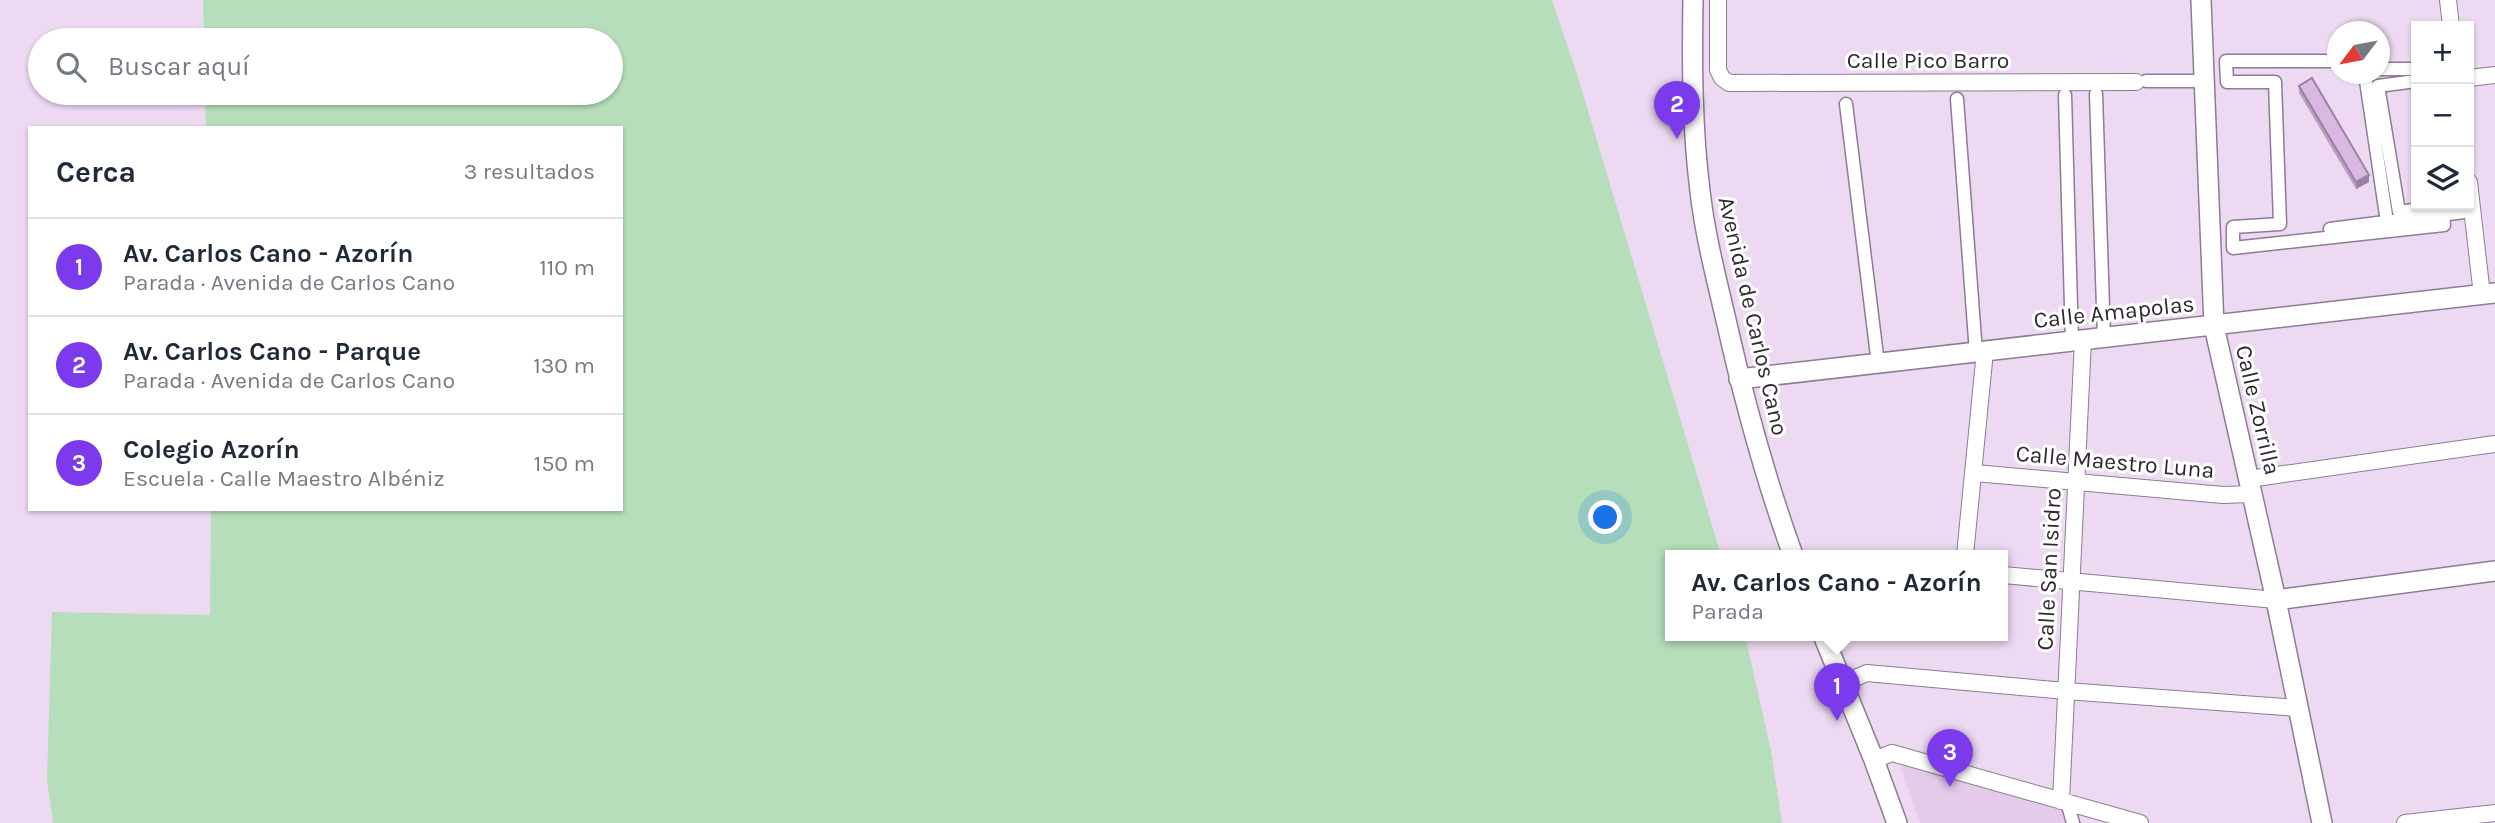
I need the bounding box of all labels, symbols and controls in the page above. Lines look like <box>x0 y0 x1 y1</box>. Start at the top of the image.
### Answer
north arrow <box>2327 21 2390 84</box>
map controls <box>2411 21 2474 210</box>
button: + <box>2411 21 2474 84</box>
search box <box>28 28 623 105</box>
street label: Calle Pico Barro <box>1847 47 2009 74</box>
icon: search <box>52 48 90 86</box>
text: Buscar aquí <box>108 51 250 82</box>
pin: 2 <box>1654 81 1700 139</box>
button: − <box>2411 84 2474 147</box>
button: layers <box>2411 147 2474 210</box>
text: Cerca <box>56 154 136 190</box>
text: 3 resultados <box>464 158 595 185</box>
street label: Avenida de Carlos Cano <box>1712 194 1794 438</box>
text: Av. Carlos Cano - Azorín <box>123 238 413 269</box>
text: 1 <box>75 254 83 281</box>
text: 110 m <box>539 254 595 281</box>
text: Parada · Avenida de Carlos Cano <box>123 269 455 296</box>
street label: Calle Amapolas <box>2032 290 2196 334</box>
text: Av. Carlos Cano - Parque <box>123 336 421 367</box>
street label: Calle Zorrilla <box>2230 343 2286 477</box>
text: 2 <box>72 352 86 379</box>
text: 130 m <box>533 352 595 379</box>
text: Parada · Avenida de Carlos Cano <box>123 367 455 394</box>
text: Colegio Azorín <box>123 434 300 465</box>
street label: Calle Maestro Luna <box>2015 440 2215 484</box>
text: 3 <box>72 450 86 477</box>
text: 150 m <box>534 450 595 477</box>
text: Escuela · Calle Maestro Albéniz <box>123 465 444 492</box>
street label: Calle San Isidro <box>2031 487 2067 651</box>
your location <box>1588 500 1622 534</box>
popup <box>1665 550 2008 641</box>
text: Av. Carlos Cano - Azorín <box>1691 567 1982 598</box>
text: Parada <box>1691 598 1764 625</box>
pin: 1 <box>1814 663 1860 721</box>
pin: 3 <box>1927 729 1973 787</box>

